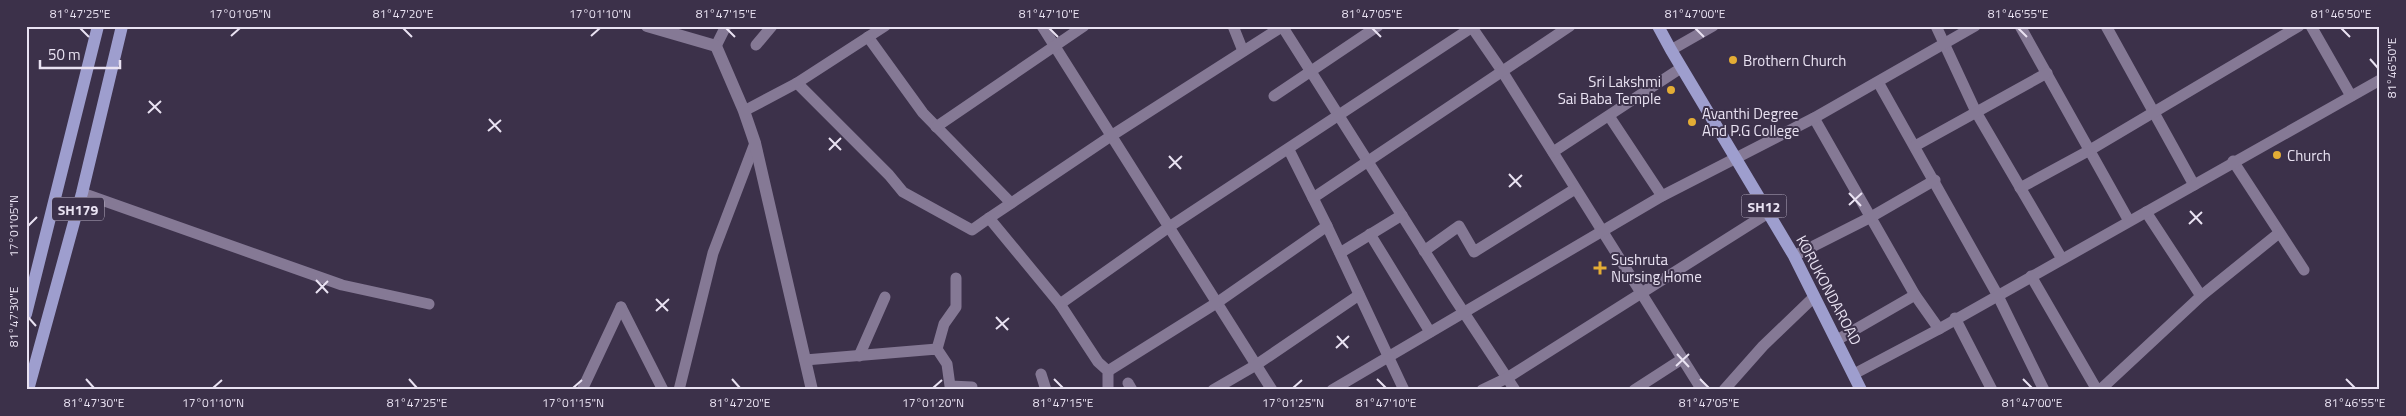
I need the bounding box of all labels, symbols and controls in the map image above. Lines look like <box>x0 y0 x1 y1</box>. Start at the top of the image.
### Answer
text: 81°47'25"E <box>50 4 111 23</box>
text: 17°01'05"N <box>209 4 271 23</box>
text: 81°47'20"E <box>373 4 434 23</box>
text: 17°01'10"N <box>569 4 631 23</box>
text: 81°47'15"E <box>696 4 757 23</box>
text: 81°47'10"E <box>1019 4 1080 23</box>
text: 81°47'05"E <box>1342 4 1403 23</box>
text: 81°47'00"E <box>1665 4 1726 23</box>
text: 81°46'55"E <box>1988 4 2049 23</box>
text: 81°46'50"E <box>2311 4 2372 23</box>
text: 81°46'50"E <box>2382 37 2401 98</box>
scale bar <box>40 38 120 70</box>
text: 50 m <box>48 43 81 66</box>
place label: Brothern Church <box>1743 49 1846 72</box>
marker: Brothern Church <box>1727 54 1739 66</box>
place label: Sri Lakshmi Sai Baba Temple <box>1558 70 1661 110</box>
marker: Sri Lakshmi Sai Baba Temple <box>1665 84 1677 96</box>
place label: Avanthi Degree And P.G College <box>1702 102 1799 142</box>
marker: Avanthi Degree And P.G College <box>1686 116 1698 128</box>
place label: Church <box>2287 144 2331 167</box>
marker: Church <box>2271 149 2283 161</box>
text: 17°01'05"N <box>4 195 23 257</box>
road number: SH12 <box>1742 195 1786 218</box>
road number: SH179 <box>52 198 104 220</box>
street label: KORUKONDAROAD <box>1790 231 1868 349</box>
place label: Sushruta Nursing Home <box>1611 248 1702 288</box>
marker: Sushruta Nursing Home <box>1593 261 1607 275</box>
text: 81°47'30"E <box>4 286 23 347</box>
text: 81°47'30"E <box>64 393 125 412</box>
text: 17°01'10"N <box>182 393 244 412</box>
text: 81°47'25"E <box>387 393 448 412</box>
text: 17°01'15"N <box>542 393 604 412</box>
text: 81°47'20"E <box>710 393 771 412</box>
text: 17°01'20"N <box>902 393 964 412</box>
text: 81°47'15"E <box>1033 393 1094 412</box>
text: 17°01'25"N <box>1262 393 1324 412</box>
text: 81°47'10"E <box>1356 393 1417 412</box>
text: 81°47'05"E <box>1679 393 1740 412</box>
text: 81°47'00"E <box>2002 393 2063 412</box>
text: 81°46'55"E <box>2325 393 2386 412</box>

